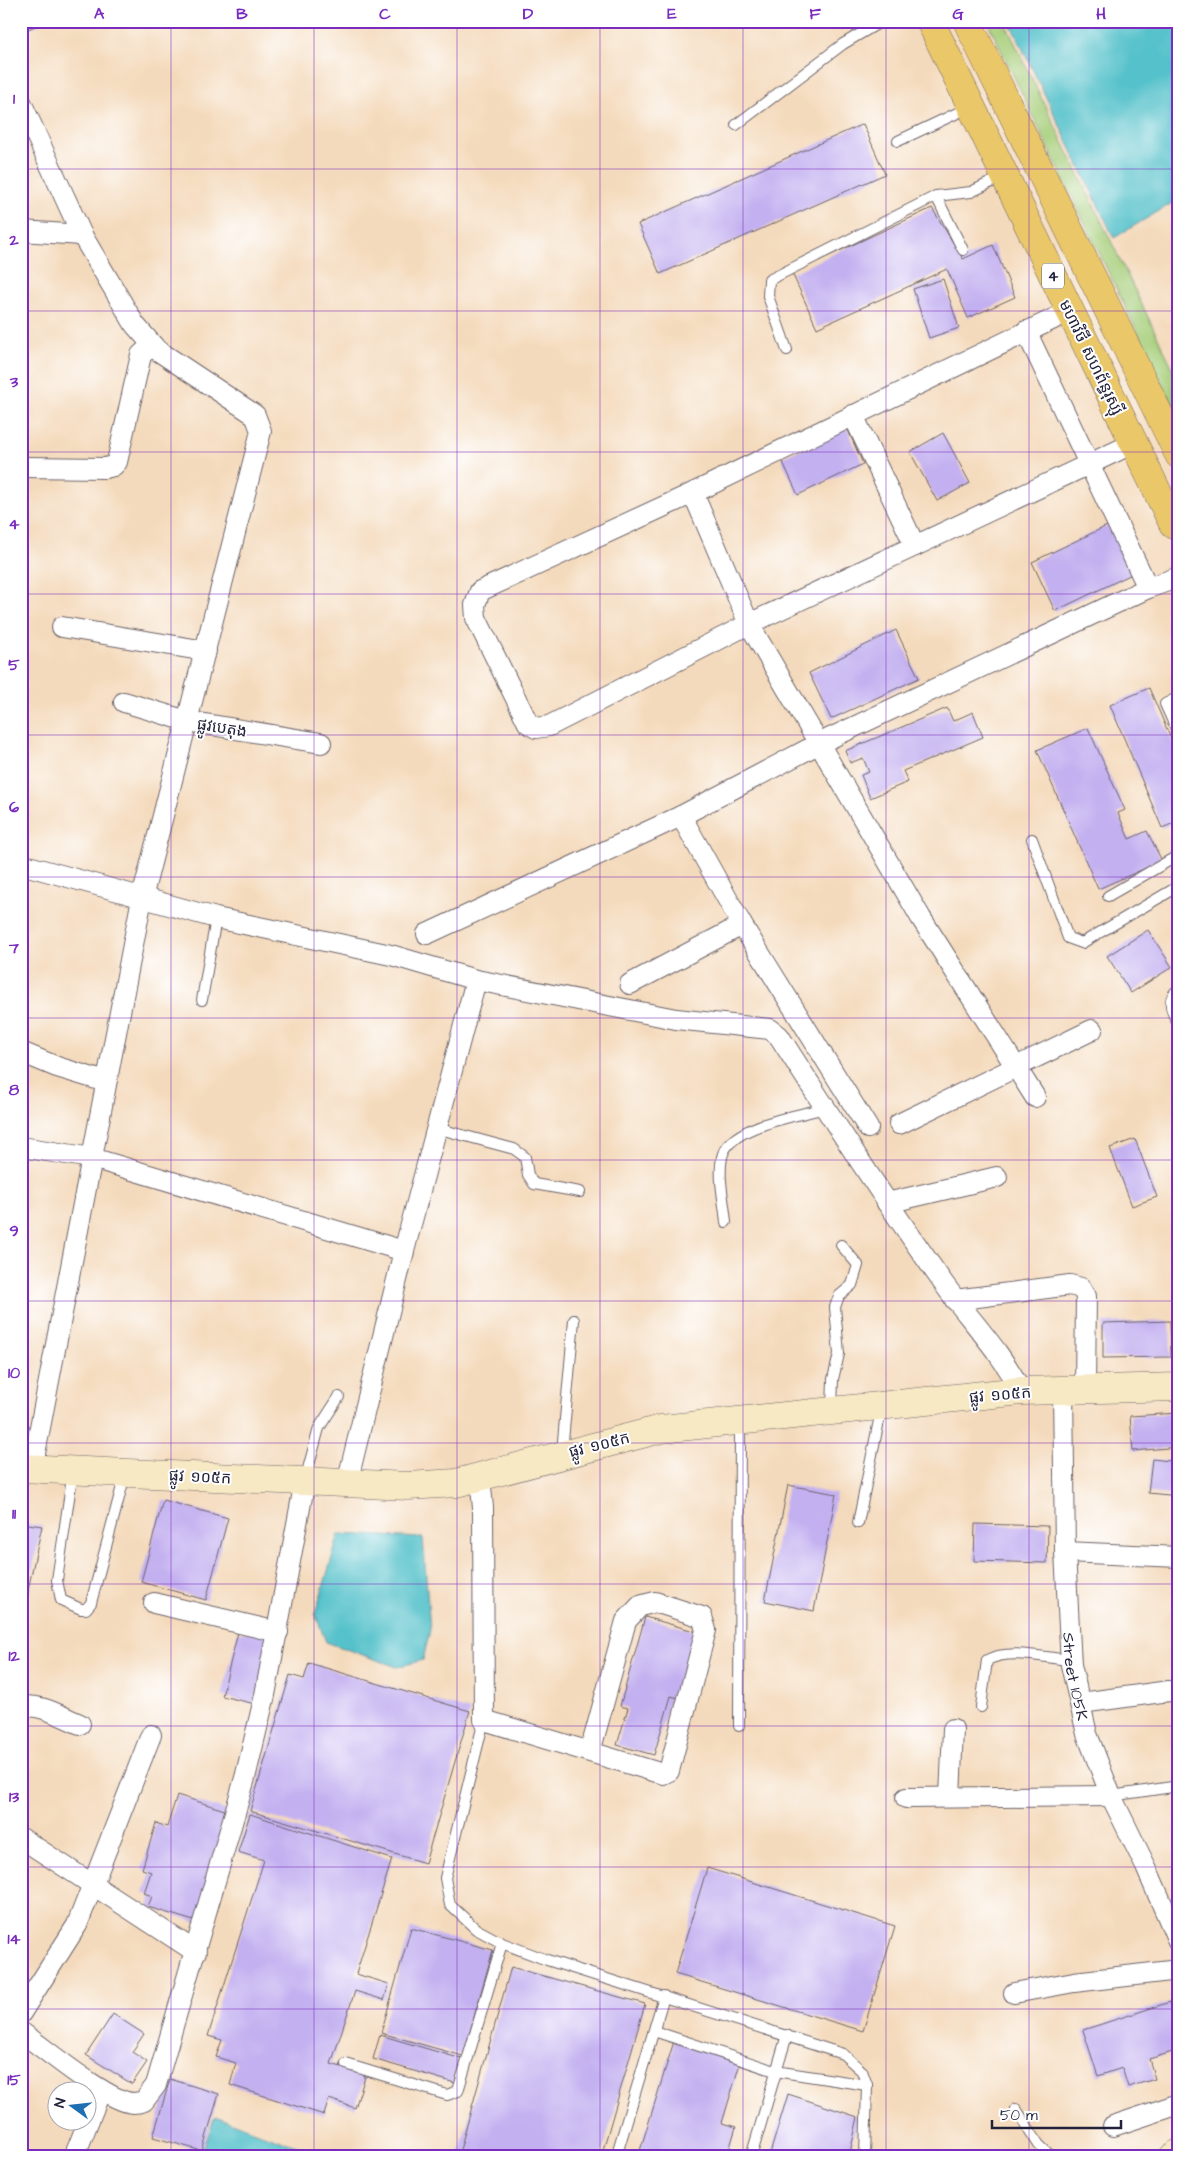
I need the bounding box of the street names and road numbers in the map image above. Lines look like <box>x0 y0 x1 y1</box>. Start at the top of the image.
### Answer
road number: 4 <box>1042 264 1064 288</box>
street label: មហាវិថី សហព័ន្ធរុស្ស៊ី <box>1051 296 1129 420</box>
street label: ផ្លូវបេតុង <box>195 713 248 746</box>
street label: ផ្លូវ ១០៥ក <box>968 1381 1032 1411</box>
street label: ផ្លូវ ១០៥ក <box>566 1427 633 1466</box>
street label: ផ្លូវ ១០៥ក <box>168 1464 232 1492</box>
street label: Street 105K <box>1057 1632 1094 1723</box>

